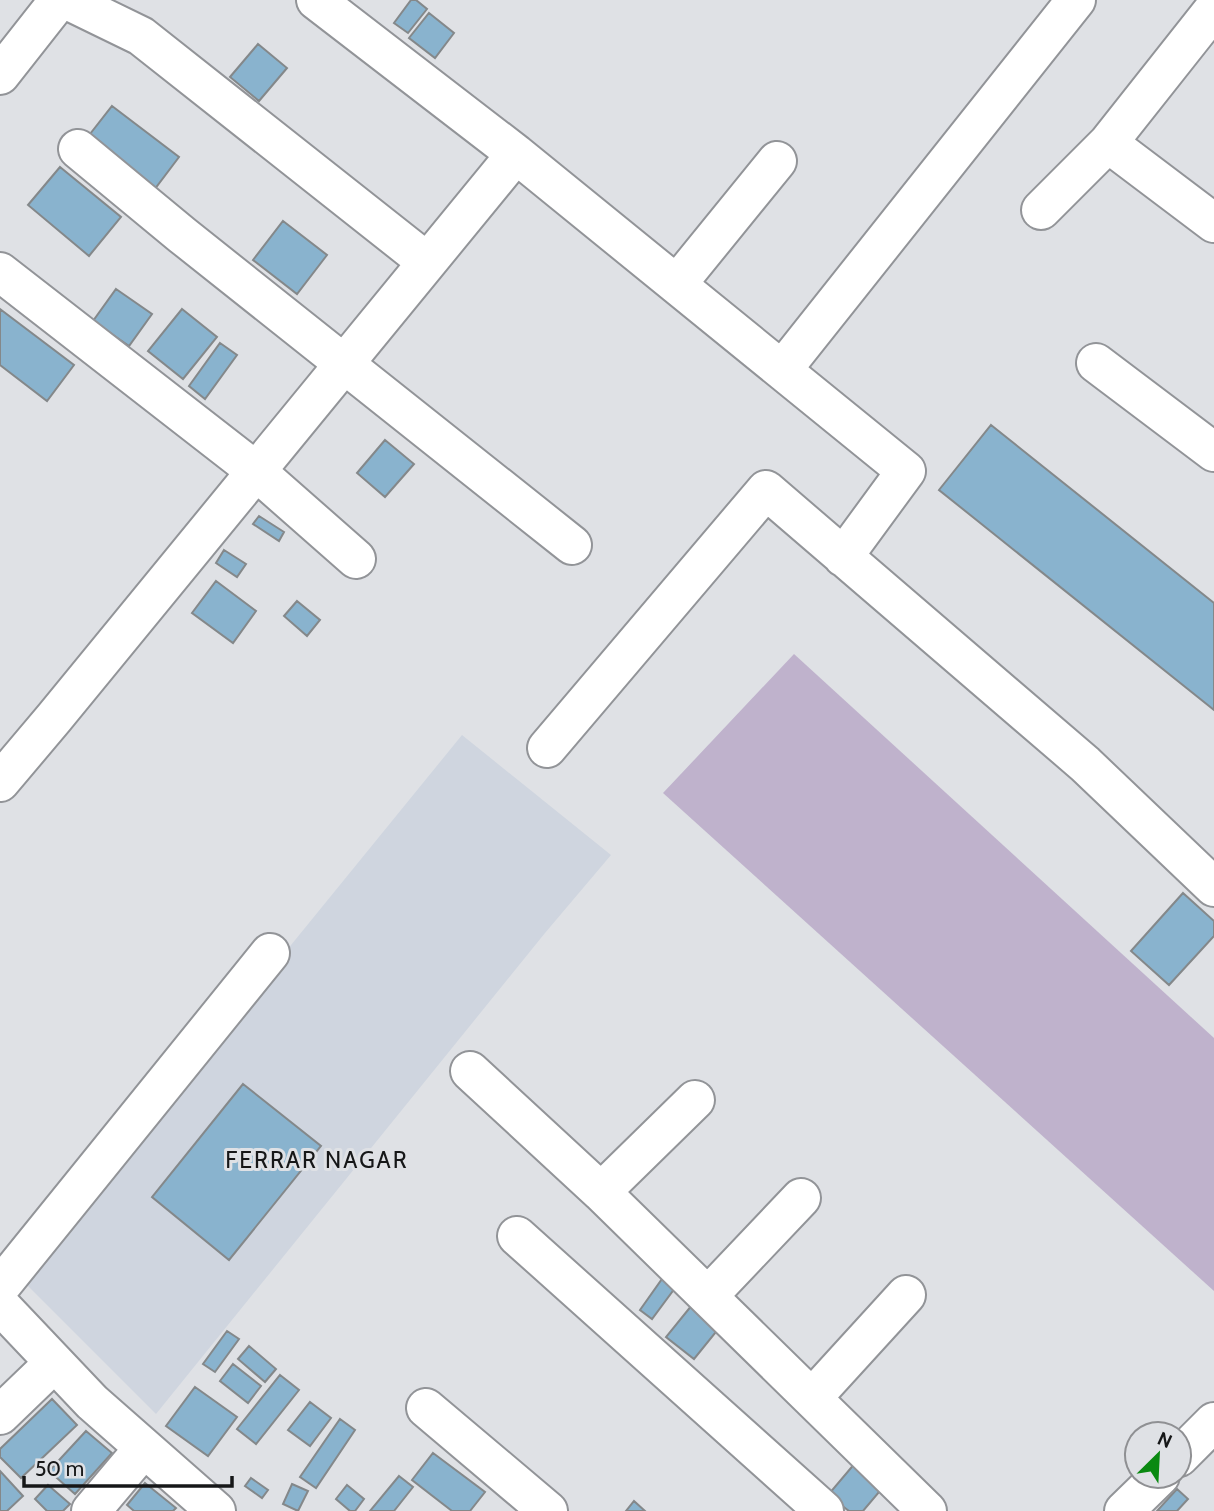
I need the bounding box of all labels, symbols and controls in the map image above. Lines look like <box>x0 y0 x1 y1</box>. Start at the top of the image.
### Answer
district label: FERRAR NAGAR <box>225 1146 409 1174</box>
north arrow <box>1123 1420 1193 1490</box>
text: N <box>1154 1427 1176 1453</box>
scale bar <box>24 1444 233 1488</box>
text: 50 m <box>35 1456 84 1481</box>

